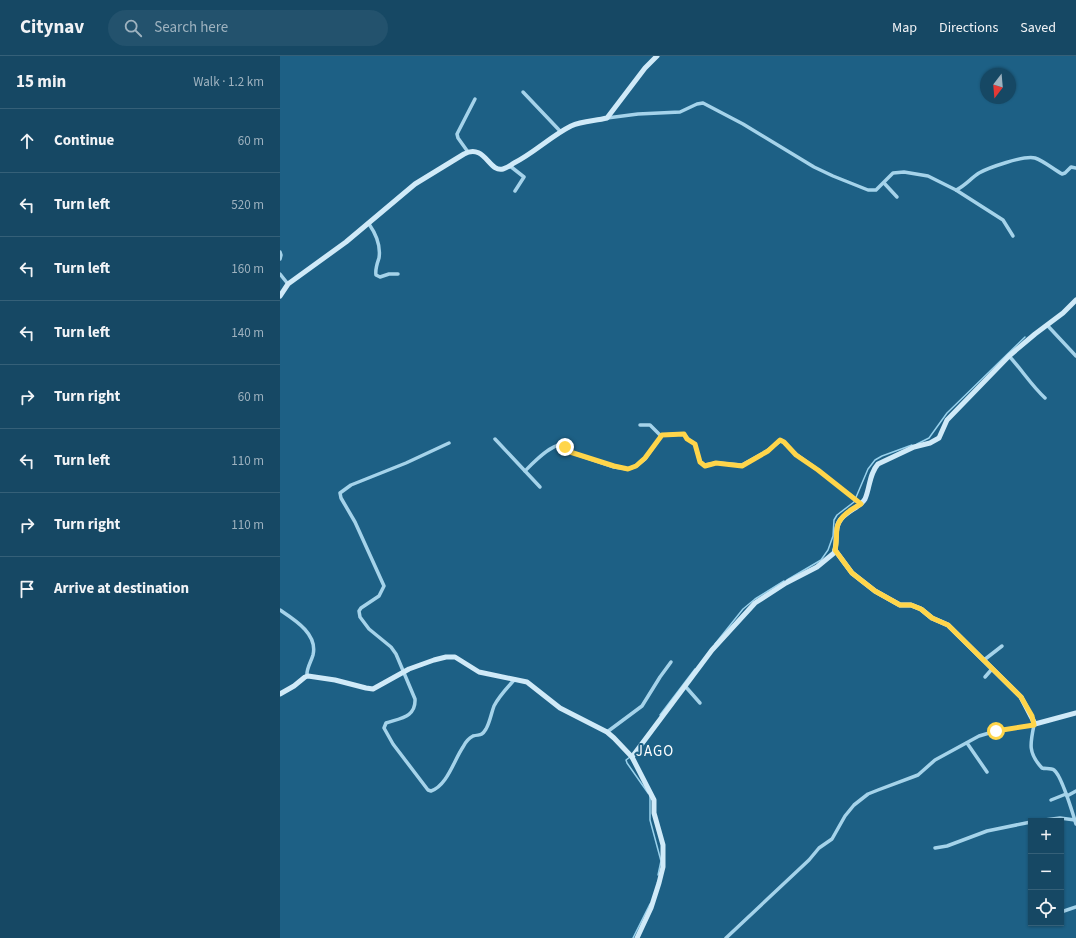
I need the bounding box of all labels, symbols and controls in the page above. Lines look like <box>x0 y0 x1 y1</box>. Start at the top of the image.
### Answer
search box <box>108 10 388 46</box>
text: Citynav <box>20 14 84 41</box>
icon: search <box>122 17 144 39</box>
text: Search here <box>154 17 228 38</box>
text: Map <box>892 18 917 38</box>
text: Directions <box>939 18 998 38</box>
text: Saved <box>1020 18 1056 38</box>
north arrow <box>980 68 1016 104</box>
text: 15 min <box>16 70 66 94</box>
text: Walk · 1.2 km <box>193 73 264 91</box>
icon: ahead <box>16 130 38 152</box>
text: Continue <box>54 130 114 151</box>
text: 60 m <box>238 132 264 150</box>
icon: left <box>16 194 38 216</box>
text: Turn left <box>54 194 110 215</box>
text: 520 m <box>231 196 264 214</box>
icon: left <box>16 258 38 280</box>
text: Turn left <box>54 258 110 279</box>
text: 160 m <box>231 260 264 278</box>
icon: left <box>16 322 38 344</box>
text: Turn left <box>54 322 110 343</box>
text: 140 m <box>231 324 264 342</box>
icon: right <box>16 386 38 408</box>
text: Turn right <box>54 386 120 407</box>
text: 60 m <box>238 388 264 406</box>
route end <box>556 438 574 456</box>
icon: left <box>16 450 38 472</box>
text: Turn left <box>54 450 110 471</box>
text: 110 m <box>231 452 264 470</box>
icon: right <box>16 514 38 536</box>
text: Turn right <box>54 514 120 535</box>
text: 110 m <box>231 516 264 534</box>
icon: arrive <box>16 578 38 600</box>
text: Arrive at destination <box>54 578 189 599</box>
route start <box>987 722 1005 740</box>
district label: JAGO <box>636 741 674 762</box>
map controls <box>1028 818 1064 926</box>
button: + <box>1028 818 1064 854</box>
button: − <box>1028 854 1064 890</box>
button: locate <box>1028 890 1064 926</box>

